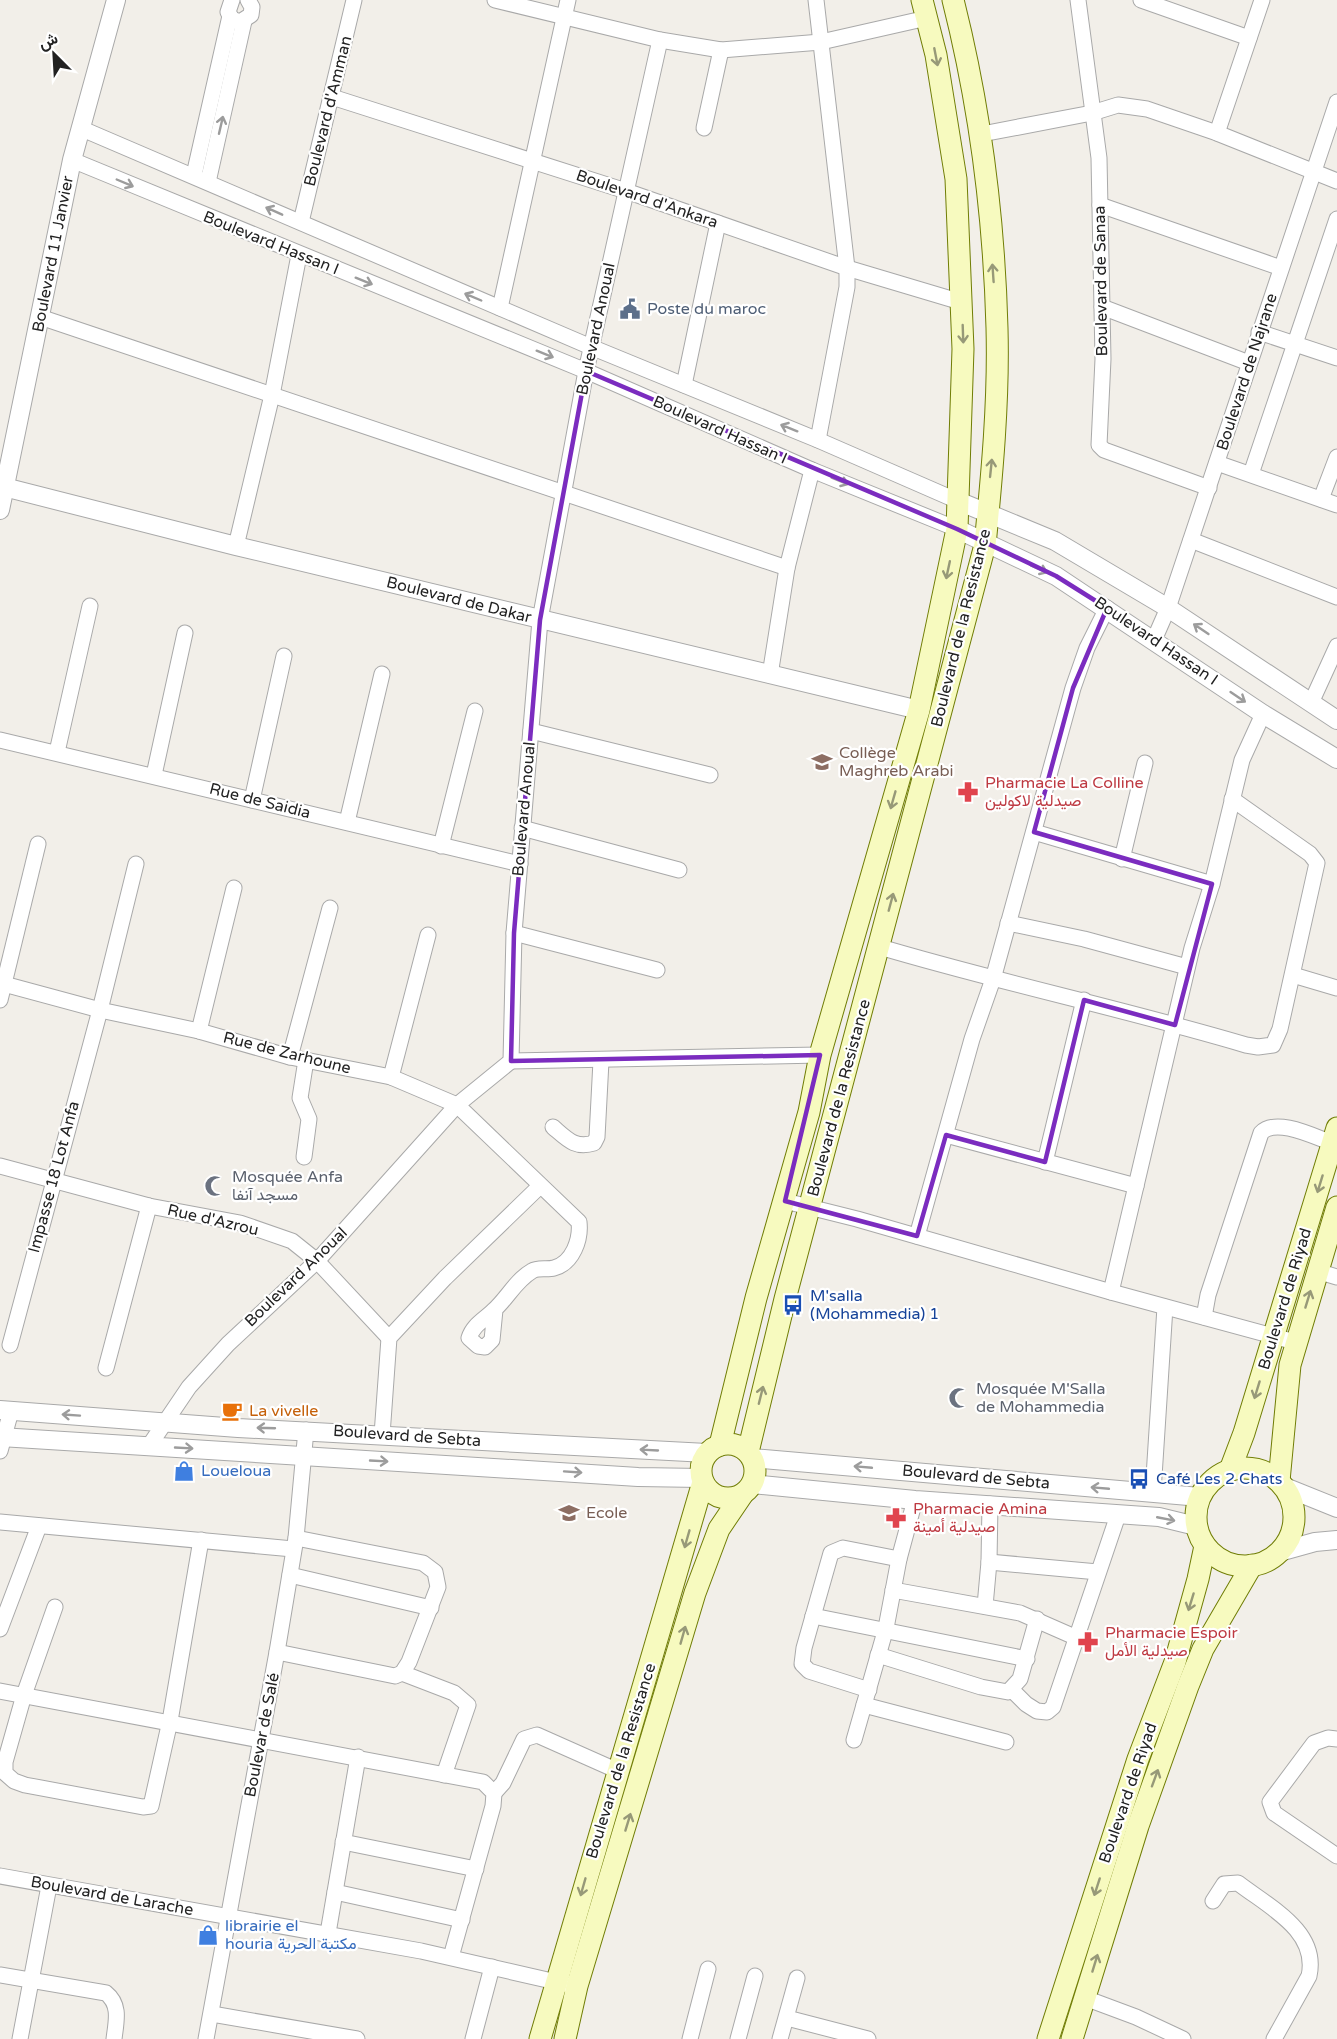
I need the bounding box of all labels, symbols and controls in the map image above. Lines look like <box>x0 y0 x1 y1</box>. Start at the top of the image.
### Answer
north arrow <box>24 24 84 84</box>
text: ش <box>35 28 61 54</box>
street label: Boulevard d'Amman <box>300 34 356 188</box>
one-way arrow <box>931 46 942 66</box>
one-way arrow <box>216 116 227 135</box>
street label: Boulevard d'Ankara <box>573 165 721 233</box>
street label: Boulevard 11 Janvier <box>28 173 78 334</box>
one-way arrow <box>116 178 134 189</box>
one-way arrow <box>266 205 284 216</box>
street label: Boulevard de Sanaa <box>1090 205 1112 357</box>
street label: Boulevard Hassan I <box>200 207 342 279</box>
street label: Boulevard Anoual <box>572 261 620 397</box>
one-way arrow <box>987 264 998 284</box>
one-way arrow <box>354 277 373 288</box>
one-way arrow <box>464 290 482 302</box>
street label: Boulevard de Najrane <box>1212 291 1282 453</box>
public building icon: Poste du maroc <box>618 297 642 321</box>
place label: Poste du maroc <box>647 299 766 319</box>
one-way arrow <box>957 324 968 344</box>
one-way arrow <box>535 349 553 360</box>
street label: Boulevard Hassan I <box>650 391 790 469</box>
one-way arrow <box>780 422 798 433</box>
one-way arrow <box>986 458 997 478</box>
one-way arrow <box>830 476 848 487</box>
street label: Boulevard de la Resistance <box>927 527 995 729</box>
one-way arrow <box>942 560 953 579</box>
one-way arrow <box>1030 564 1048 575</box>
street label: Boulevard de Dakar <box>384 572 534 628</box>
street label: Boulevard Hassan I <box>1090 592 1222 690</box>
one-way arrow <box>1193 623 1210 635</box>
one-way arrow <box>1229 691 1246 703</box>
street label: Boulevard Anoual <box>508 741 540 877</box>
place label: Collège Maghreb Arabi <box>839 743 954 781</box>
school or university icon: Collège Maghreb Arabi <box>810 750 834 774</box>
place label: Pharmacie La Colline صيدلية لاكولين <box>985 773 1144 811</box>
street label: Rue de Saidia <box>207 779 313 823</box>
pharmacy icon: Pharmacie La Colline صيدلية لاكولين <box>956 780 980 804</box>
one-way arrow <box>887 791 898 810</box>
one-way arrow <box>886 893 898 912</box>
street label: Boulevard de la Resistance <box>803 997 875 1199</box>
street label: Rue de Zarhoune <box>221 1027 353 1079</box>
street label: Impasse 18 Lot Anfa <box>24 1099 84 1255</box>
place label: Mosquée Anfa مسجد آنفا <box>232 1167 343 1205</box>
mosque icon: Mosquée Anfa مسجد آنفا <box>203 1174 227 1198</box>
one-way arrow <box>1314 1174 1325 1193</box>
street label: Rue d'Azrou <box>165 1200 261 1240</box>
street label: Boulevard Anoual <box>240 1223 352 1331</box>
street label: Boulevard de Riyad <box>1254 1226 1316 1372</box>
place label: M'salla (Mohammedia) 1 <box>810 1286 939 1324</box>
one-way arrow <box>1303 1290 1314 1309</box>
bus stop icon: M'salla (Mohammedia) 1 <box>781 1293 805 1317</box>
place label: Mosquée M'Salla de Mohammedia <box>976 1379 1106 1417</box>
one-way arrow <box>1251 1380 1262 1399</box>
one-way arrow <box>755 1386 767 1405</box>
mosque icon: Mosquée M'Salla de Mohammedia <box>947 1386 971 1410</box>
cafe icon: La vivelle <box>220 1399 244 1423</box>
place label: La vivelle <box>249 1401 318 1421</box>
one-way arrow <box>62 1410 82 1421</box>
street label: Boulevard de Sebta <box>332 1421 482 1451</box>
one-way arrow <box>256 1423 276 1434</box>
one-way arrow <box>174 1442 194 1453</box>
one-way arrow <box>640 1444 659 1455</box>
one-way arrow <box>368 1456 388 1467</box>
shop icon: Loueloua <box>172 1459 196 1483</box>
place label: Loueloua <box>201 1461 271 1481</box>
street label: Boulevard de Sebta <box>901 1461 1051 1493</box>
one-way arrow <box>854 1462 874 1473</box>
one-way arrow <box>563 1467 583 1478</box>
bus stop icon: Café Les 2 Chats <box>1127 1467 1151 1491</box>
place label: Café Les 2 Chats <box>1156 1469 1283 1489</box>
one-way arrow <box>1090 1482 1110 1493</box>
place label: Pharmacie Amina صيدلية أمينة <box>913 1499 1047 1537</box>
school or university icon: Ecole <box>557 1501 581 1525</box>
place label: Ecole <box>586 1503 627 1523</box>
pharmacy icon: Pharmacie Amina صيدلية أمينة <box>884 1506 908 1530</box>
one-way arrow <box>1156 1514 1176 1525</box>
one-way arrow <box>681 1529 692 1548</box>
one-way arrow <box>1185 1592 1196 1611</box>
place label: Pharmacie Espoir صيدلية الأمل <box>1105 1623 1239 1661</box>
one-way arrow <box>678 1626 690 1645</box>
pharmacy icon: Pharmacie Espoir صيدلية الأمل <box>1076 1630 1100 1654</box>
street label: Boulevard de la Resistance <box>582 1661 660 1861</box>
street label: Boulevar de Salé <box>240 1671 284 1799</box>
street label: Boulevard de Riyad <box>1095 1720 1161 1866</box>
one-way arrow <box>1151 1769 1162 1787</box>
one-way arrow <box>623 1812 634 1831</box>
street label: Boulevard de Larache <box>29 1872 195 1920</box>
one-way arrow <box>577 1877 588 1896</box>
one-way arrow <box>1091 1877 1102 1896</box>
place label: librairie el houria مكتبة الحرية <box>225 1916 357 1954</box>
shop icon: librairie el houria مكتبة الحرية <box>196 1923 220 1947</box>
one-way arrow <box>1091 1954 1102 1973</box>

